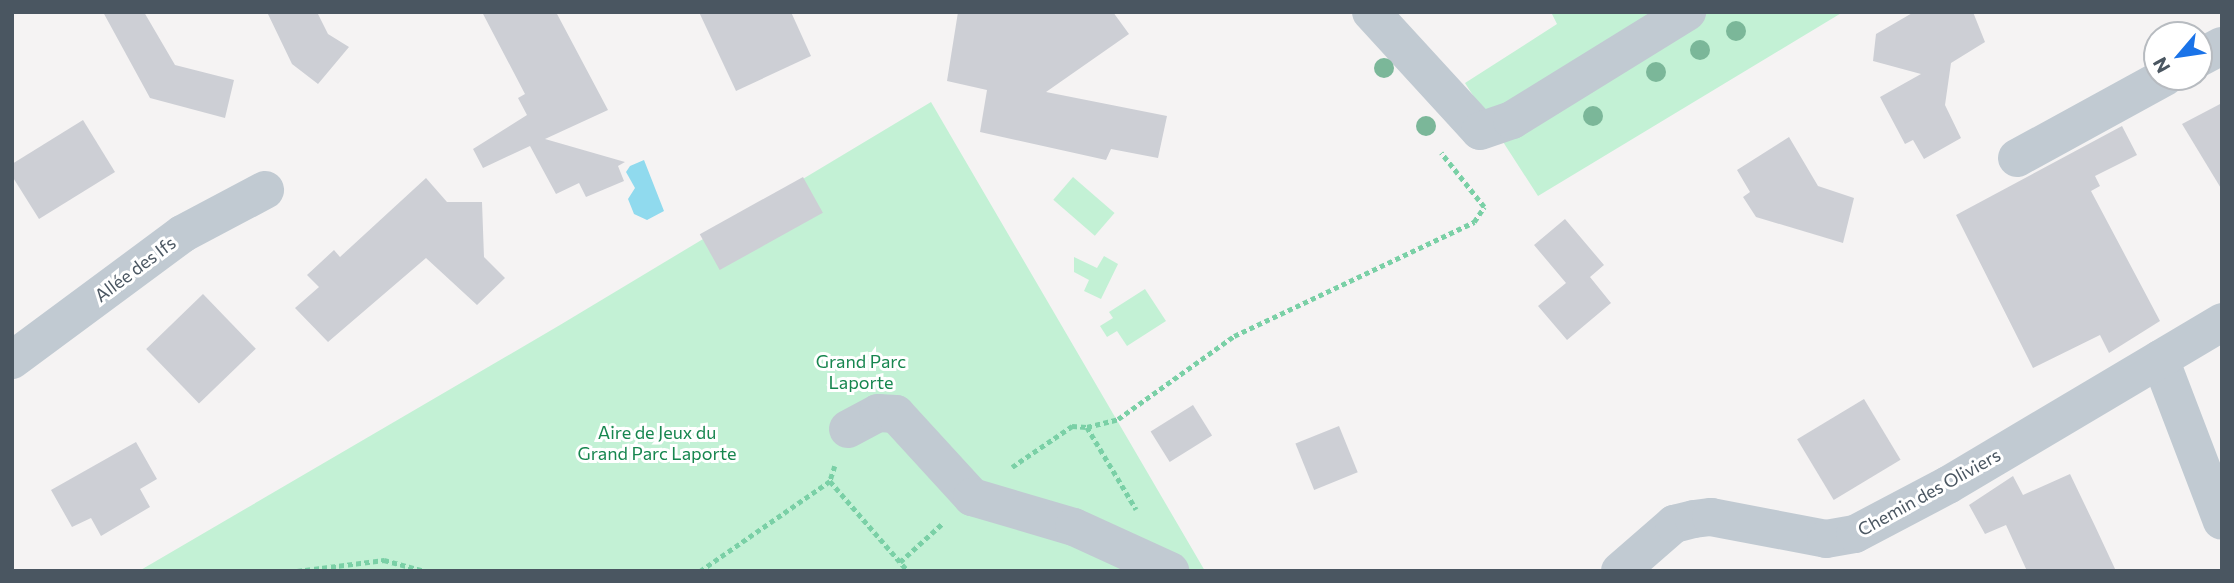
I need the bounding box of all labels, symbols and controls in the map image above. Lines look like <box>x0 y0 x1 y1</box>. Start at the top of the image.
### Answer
north arrow <box>2143 21 2213 91</box>
text: N <box>2147 54 2174 77</box>
street label: Allée des Ifs <box>90 232 180 306</box>
park label: Grand Parc Laporte <box>816 351 906 394</box>
park label: Aire de Jeux du Grand Parc Laporte <box>578 422 736 464</box>
street label: Chemin des Oliviers <box>1854 444 2004 540</box>

